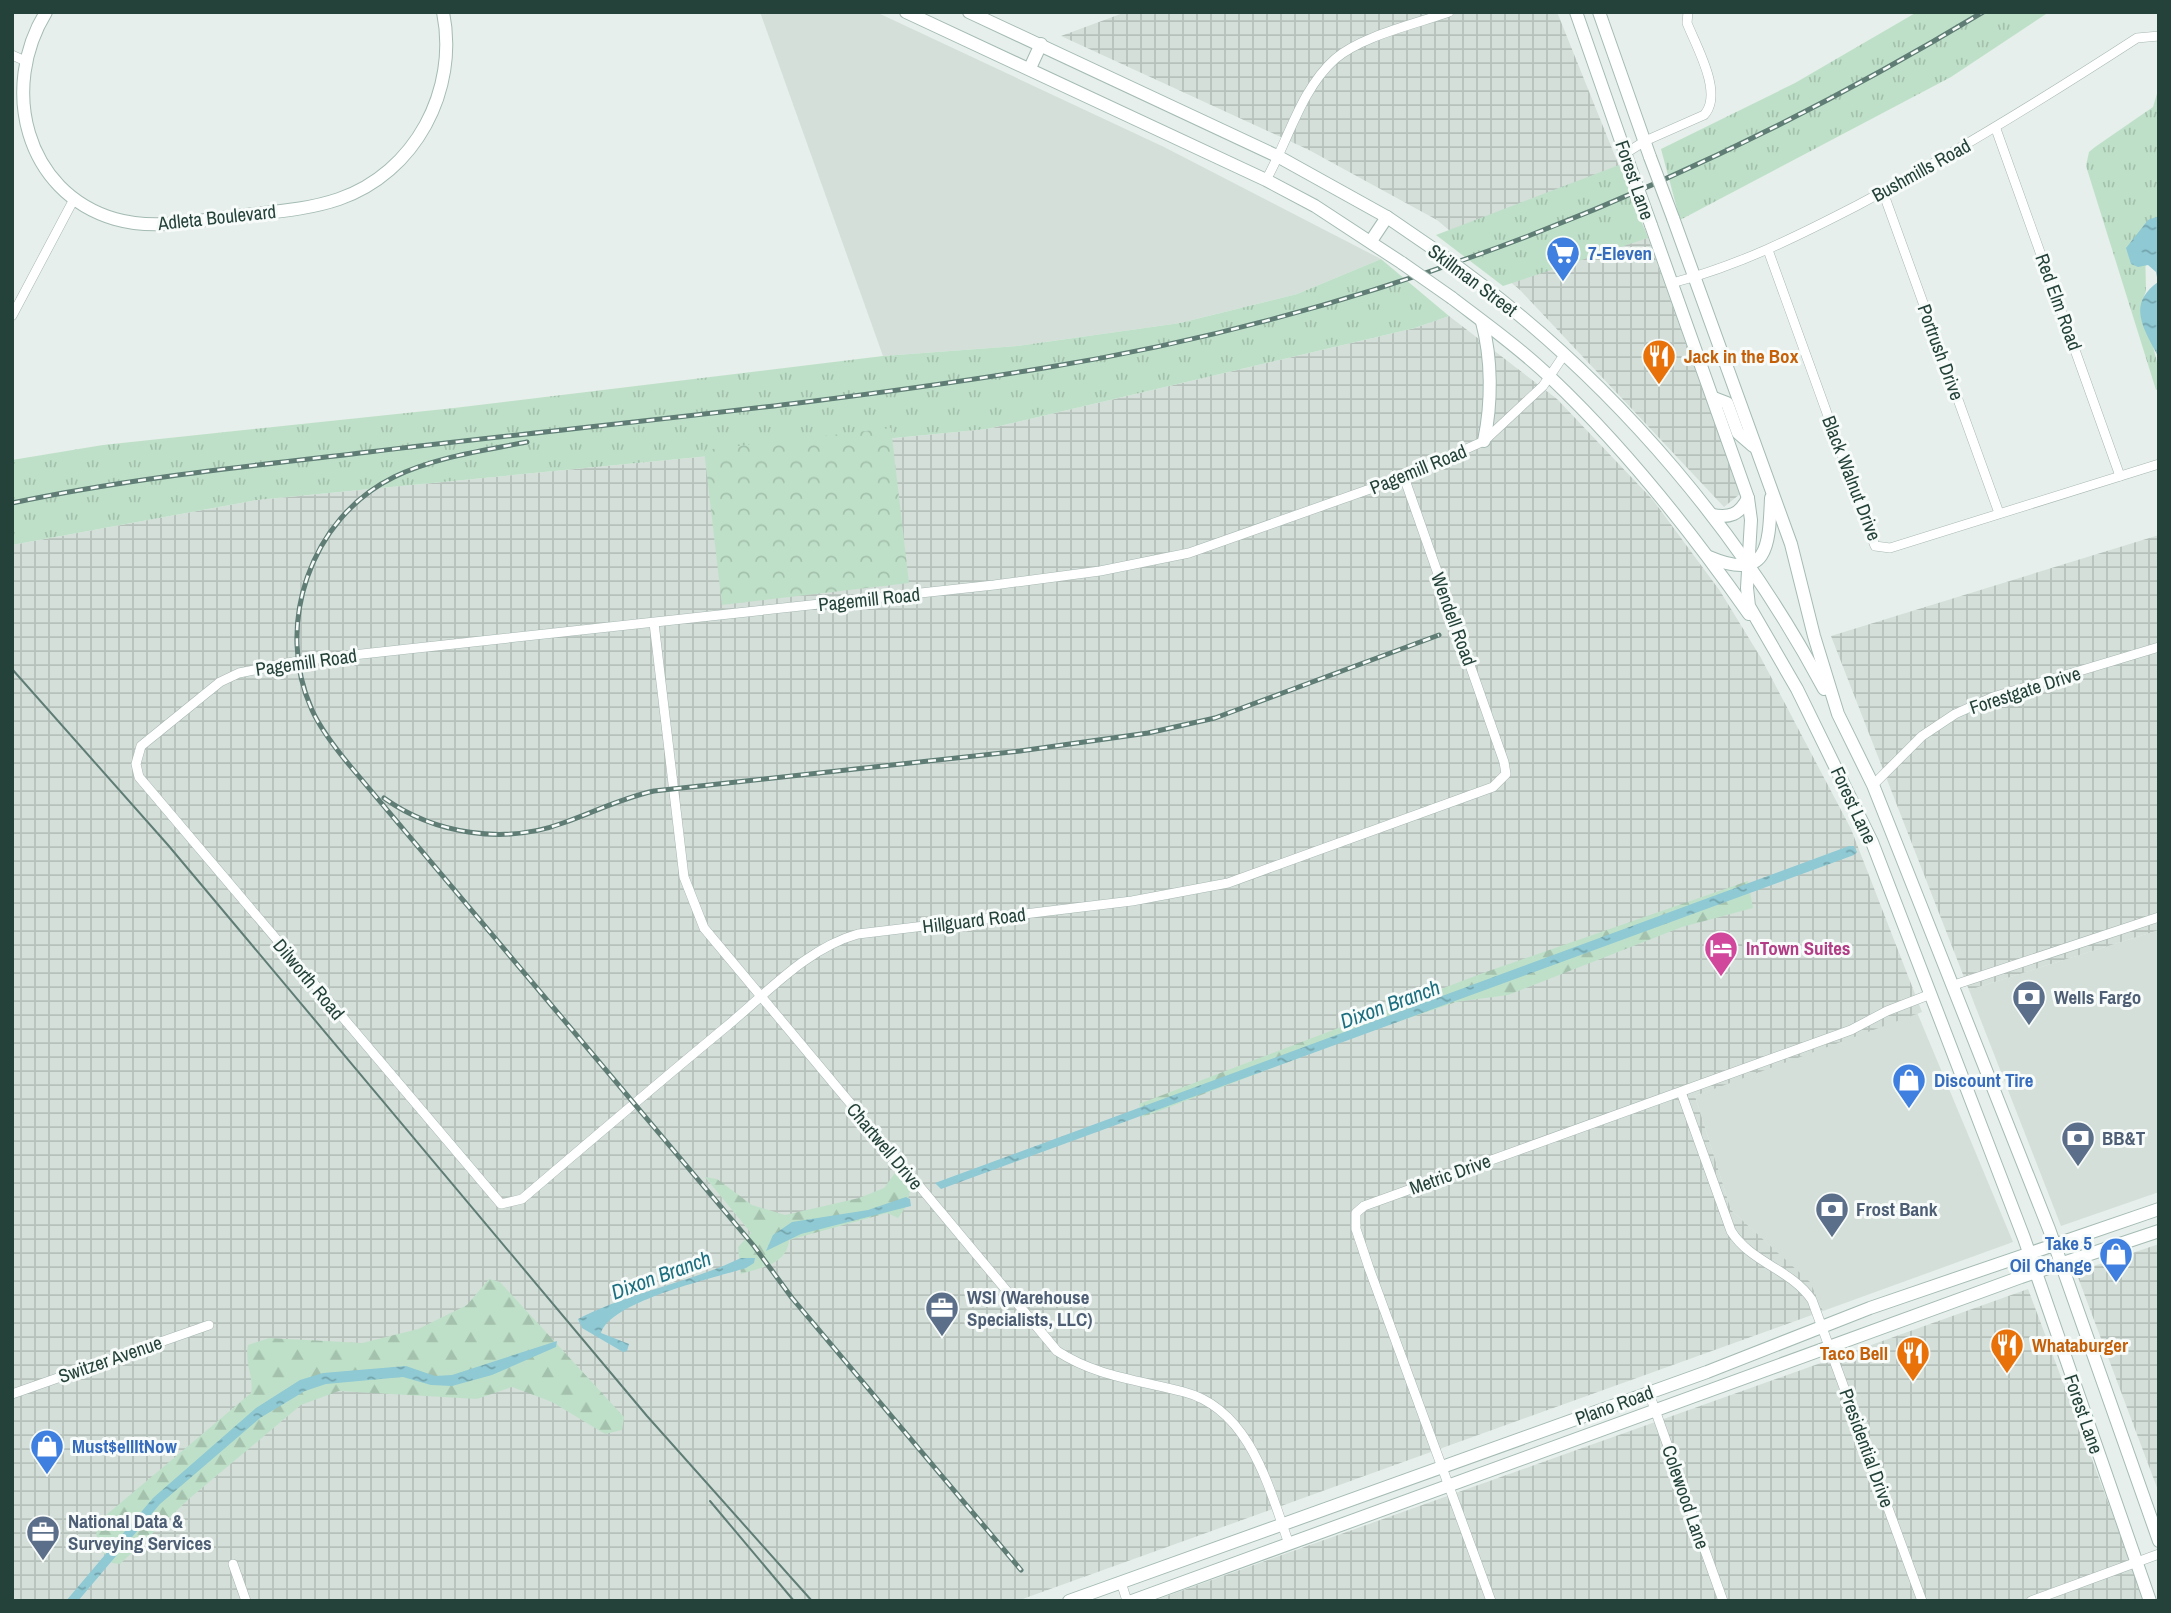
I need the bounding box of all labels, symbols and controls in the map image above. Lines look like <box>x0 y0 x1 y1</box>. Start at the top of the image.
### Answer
street label: Bushmills Road <box>1867 132 1975 208</box>
street label: Forest Lane <box>1609 137 1661 223</box>
street label: Adleta Boulevard <box>156 198 277 236</box>
supermarket icon: 7-Eleven <box>1544 234 1582 283</box>
street label: Skillman Street <box>1423 238 1524 323</box>
place label: 7-Eleven <box>1588 240 1652 266</box>
street label: Red Elm Road <box>2029 250 2089 354</box>
street label: Portrush Drive <box>1912 300 1970 404</box>
restaurant icon: Jack in the Box <box>1640 337 1678 386</box>
place label: Jack in the Box <box>1684 343 1799 369</box>
street label: Black Walnut Drive <box>1816 412 1888 544</box>
street label: Pagemill Road <box>1366 438 1470 500</box>
street label: Wendell Road <box>1425 569 1483 669</box>
street label: Pagemill Road <box>817 581 921 617</box>
street label: Pagemill Road <box>254 642 358 682</box>
street label: Forestgate Drive <box>1966 660 2084 720</box>
street label: Forest Lane <box>1825 762 1883 848</box>
street label: Hillguard Road <box>921 901 1027 939</box>
hotel icon: InTown Suites <box>1702 929 1740 978</box>
street label: Dilworth Road <box>267 933 351 1025</box>
place label: InTown Suites <box>1746 935 1850 961</box>
water label: Dixon Branch <box>1336 973 1444 1035</box>
bank icon: Wells Fargo <box>2010 978 2048 1027</box>
place label: Wells Fargo <box>2054 984 2141 1010</box>
shop icon: Discount Tire <box>1890 1061 1928 1110</box>
place label: Discount Tire <box>1934 1067 2034 1093</box>
street label: Chartwell Drive <box>841 1097 929 1195</box>
bank icon: BB&T <box>2059 1119 2097 1168</box>
place label: BB&T <box>2102 1125 2146 1151</box>
street label: Metric Drive <box>1406 1147 1494 1201</box>
bank icon: Frost Bank <box>1813 1190 1851 1239</box>
place label: Frost Bank <box>1856 1196 1938 1222</box>
place label: Take 5 Oil Change <box>2010 1230 2092 1278</box>
shop icon: Take 5 Oil Change <box>2097 1235 2135 1284</box>
water label: Dixon Branch <box>607 1244 715 1306</box>
place label: WSI (Warehouse Specialists, LLC) <box>967 1284 1093 1332</box>
office icon: WSI (Warehouse Specialists, LLC) <box>923 1289 961 1338</box>
restaurant icon: Whataburger <box>1988 1326 2026 1375</box>
street label: Switzer Avenue <box>55 1329 165 1389</box>
place label: Whataburger <box>2032 1332 2128 1358</box>
restaurant icon: Taco Bell <box>1894 1334 1932 1383</box>
place label: Taco Bell <box>1820 1340 1888 1366</box>
street label: Forest Lane <box>2058 1371 2110 1457</box>
street label: Plano Road <box>1571 1379 1657 1431</box>
street label: Presidential Drive <box>1833 1385 1901 1511</box>
shop icon: Must$ellItNow <box>28 1427 66 1476</box>
place label: Must$ellItNow <box>72 1433 178 1459</box>
street label: Colewood Lane <box>1656 1442 1716 1552</box>
place label: National Data & Surveying Services <box>68 1508 212 1556</box>
office icon: National Data & Surveying Services <box>24 1513 62 1562</box>

